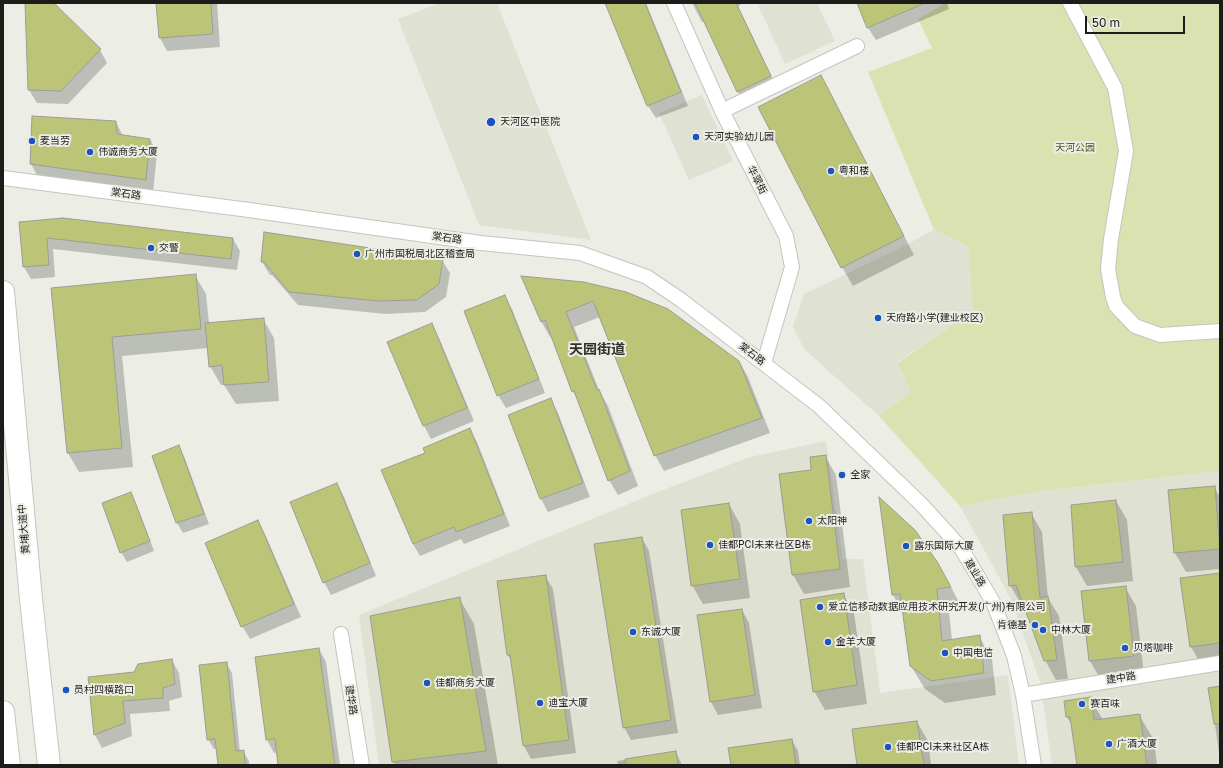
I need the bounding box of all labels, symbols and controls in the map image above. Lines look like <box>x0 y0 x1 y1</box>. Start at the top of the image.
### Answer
scale bar <box>1087 8 1187 34</box>
text: 50 m <box>1092 15 1120 30</box>
marker: 天河区中医院 <box>485 116 497 128</box>
place label: 天河区中医院 <box>500 116 560 128</box>
place label: 天河实验幼儿园 <box>704 131 774 143</box>
marker: 天河实验幼儿园 <box>691 132 701 142</box>
place label: 麦当劳 <box>40 135 70 147</box>
marker: 麦当劳 <box>27 136 37 146</box>
park label: 天河公园 <box>1055 142 1095 154</box>
place label: 伟诚商务大厦 <box>98 146 158 158</box>
marker: 伟诚商务大厦 <box>85 147 95 157</box>
street label: 华翠街 <box>745 164 769 196</box>
place label: 粤和楼 <box>839 165 869 177</box>
marker: 粤和楼 <box>826 166 836 176</box>
street label: 棠石路 <box>110 186 142 202</box>
street label: 棠石路 <box>431 230 463 246</box>
place label: 交警 <box>159 242 179 254</box>
marker: 交警 <box>146 243 156 253</box>
place label: 广州市国税局北区稽查局 <box>365 248 475 260</box>
marker: 广州市国税局北区稽查局 <box>352 249 362 259</box>
place label: 天府路小学(建业校区) <box>886 312 984 324</box>
marker: 天府路小学(建业校区) <box>873 313 883 323</box>
street label: 棠石路 <box>736 340 768 368</box>
district label: 天园街道 <box>569 342 625 358</box>
place label: 全家 <box>850 469 870 481</box>
marker: 全家 <box>837 470 847 480</box>
street label: 黄埔大道中 <box>16 504 32 554</box>
place label: 太阳神 <box>817 515 847 527</box>
marker: 太阳神 <box>804 516 814 526</box>
place label: 佳都PCI未来社区B栋 <box>718 539 811 551</box>
marker: 佳都PCI未来社区B栋 <box>705 540 715 550</box>
place label: 露乐国际大厦 <box>914 540 974 552</box>
marker: 露乐国际大厦 <box>901 541 911 551</box>
street label: 建业路 <box>962 557 988 589</box>
place label: 爱立信移动数据应用技术研究开发(广州)有限公司 <box>828 601 1046 613</box>
marker: 爱立信移动数据应用技术研究开发(广州)有限公司 <box>815 602 825 612</box>
place label: 肯德基 <box>997 619 1027 631</box>
marker: 肯德基 <box>1030 620 1040 630</box>
place label: 中林大厦 <box>1051 624 1091 636</box>
marker: 中林大厦 <box>1038 625 1048 635</box>
place label: 东诚大厦 <box>641 626 681 638</box>
marker: 东诚大厦 <box>628 627 638 637</box>
place label: 金羊大厦 <box>836 636 876 648</box>
marker: 金羊大厦 <box>823 637 833 647</box>
place label: 贝塔咖啡 <box>1133 642 1173 654</box>
marker: 贝塔咖啡 <box>1120 643 1130 653</box>
place label: 中国电信 <box>953 647 993 659</box>
marker: 中国电信 <box>940 648 950 658</box>
street label: 建中路 <box>1105 670 1137 686</box>
place label: 佳都商务大厦 <box>435 677 495 689</box>
marker: 佳都商务大厦 <box>422 678 432 688</box>
place label: 员村四横路口 <box>74 684 134 696</box>
street label: 建华路 <box>343 684 359 716</box>
marker: 员村四横路口 <box>61 685 71 695</box>
place label: 迪宝大厦 <box>548 697 588 709</box>
marker: 迪宝大厦 <box>535 698 545 708</box>
place label: 赛百味 <box>1090 698 1120 710</box>
marker: 赛百味 <box>1077 699 1087 709</box>
place label: 广酒大厦 <box>1117 738 1157 750</box>
marker: 广酒大厦 <box>1104 739 1114 749</box>
place label: 佳都PCI未来社区A栋 <box>896 741 989 753</box>
marker: 佳都PCI未来社区A栋 <box>883 742 893 752</box>

